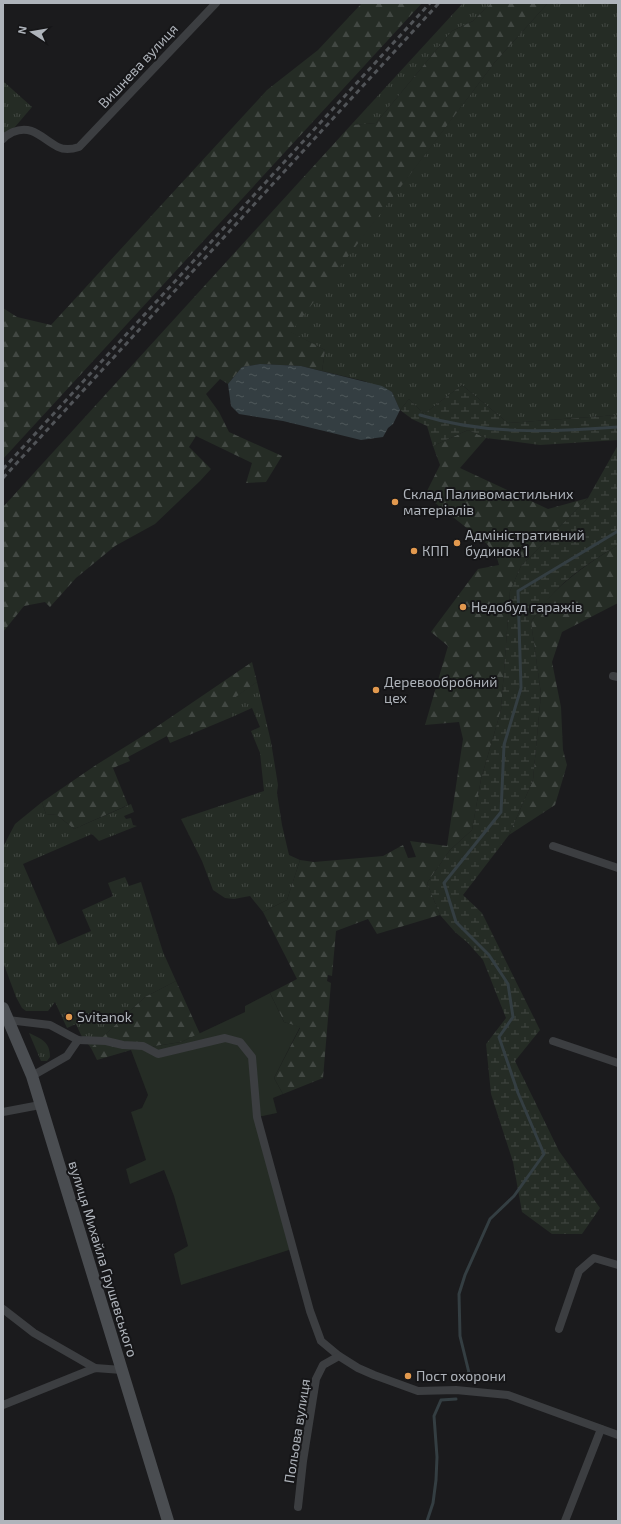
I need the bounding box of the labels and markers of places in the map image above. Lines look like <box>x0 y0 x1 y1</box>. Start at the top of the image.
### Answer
place label: Склад Паливомастильних матеріалів <box>403 485 574 518</box>
marker: Склад Паливомастильних матеріалів <box>390 497 400 507</box>
place label: Адміністративний будинок 1 <box>465 526 585 559</box>
marker: Адміністративний будинок 1 <box>452 538 462 548</box>
place label: КПП <box>422 542 449 559</box>
marker: КПП <box>409 546 419 556</box>
place label: Недобуд гаражів <box>471 598 583 615</box>
marker: Недобуд гаражів <box>458 602 468 612</box>
place label: Деревообробний цех <box>384 673 498 706</box>
marker: Деревообробний цех <box>371 685 381 695</box>
place label: Svitanok <box>77 1008 132 1025</box>
marker: Svitanok <box>64 1012 74 1022</box>
place label: Пост охорони <box>416 1367 506 1384</box>
marker: Пост охорони <box>403 1371 413 1381</box>

